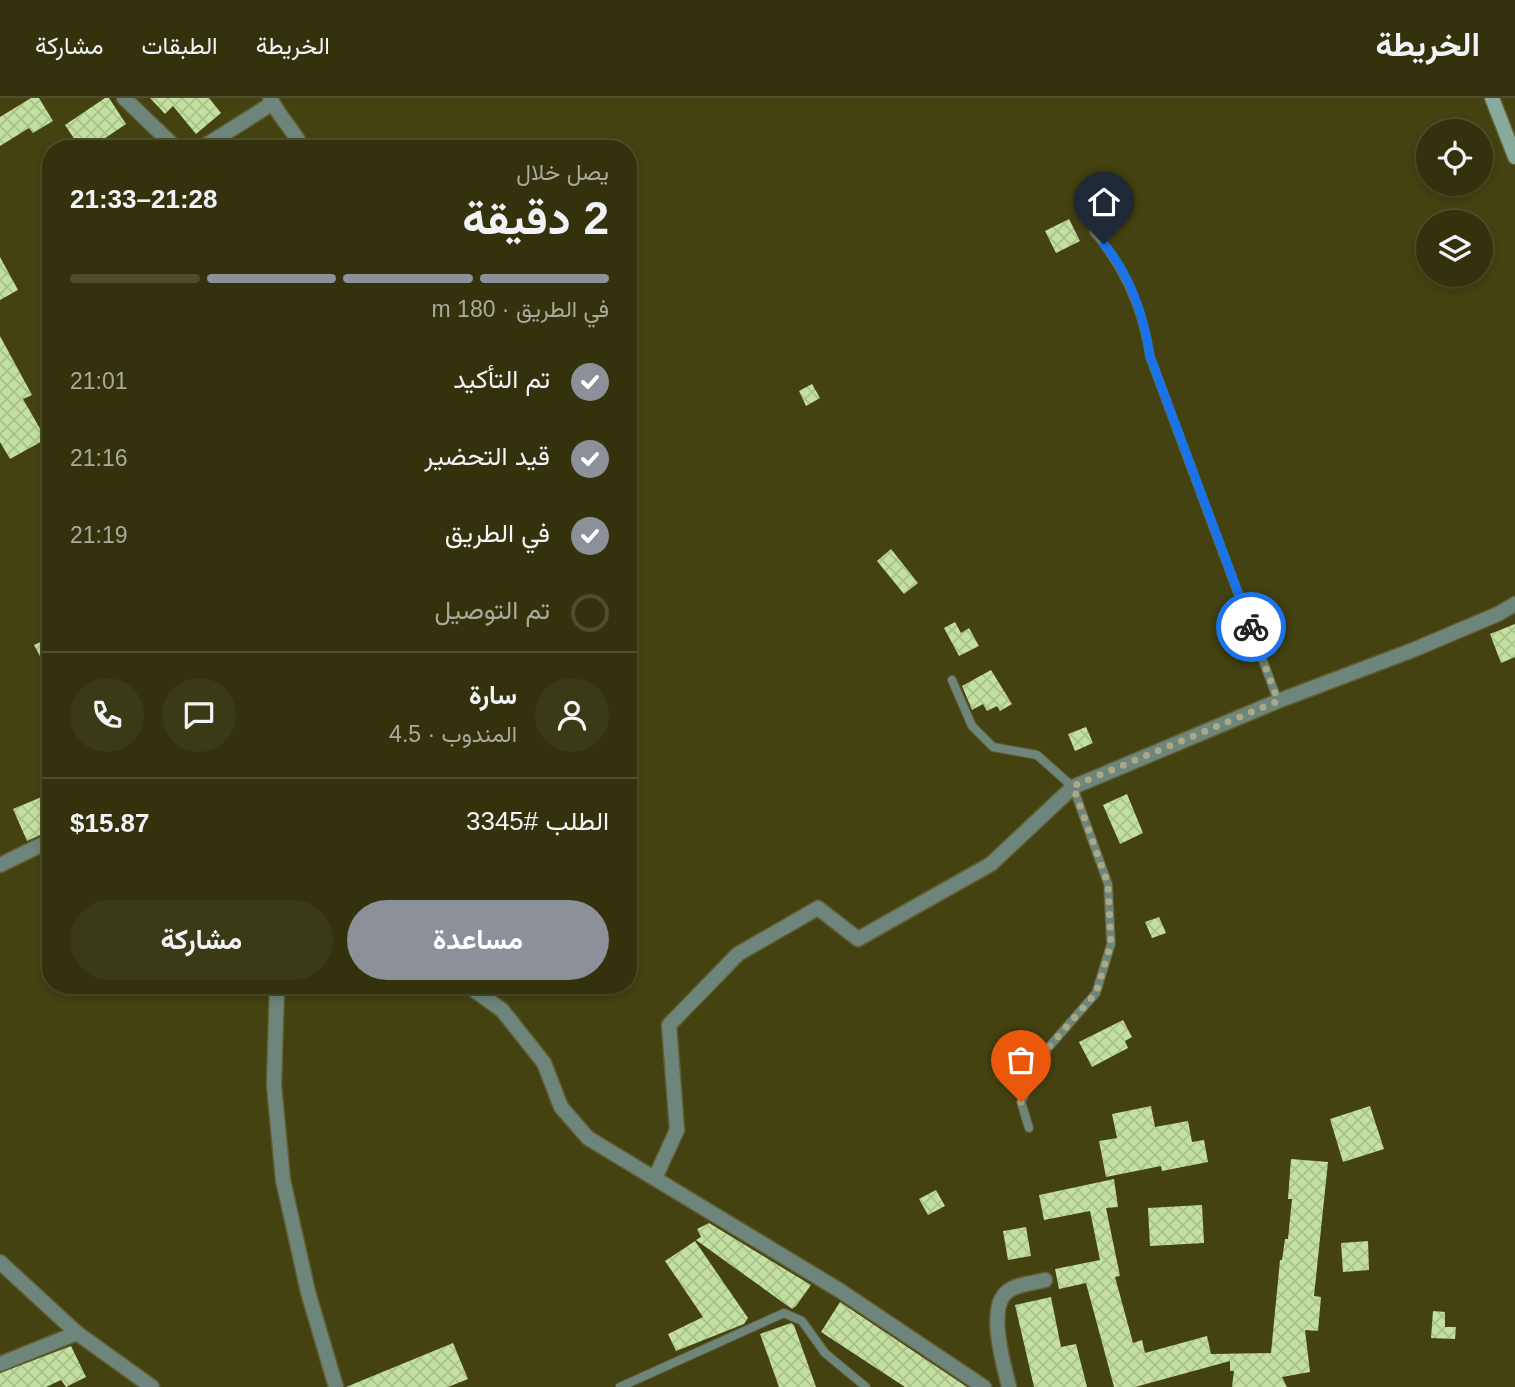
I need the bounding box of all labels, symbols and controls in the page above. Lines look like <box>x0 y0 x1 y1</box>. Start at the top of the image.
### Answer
text: الخريطة <box>1376 26 1480 63</box>
text: مشاركة <box>35 32 103 59</box>
text: الطبقات <box>141 32 218 59</box>
text: الخريطة <box>256 32 330 59</box>
map controls <box>1416 119 1493 287</box>
button: locate <box>1416 119 1493 196</box>
text: يصل خلال <box>516 159 609 185</box>
pin <box>1074 172 1134 244</box>
icon: home <box>1085 183 1123 221</box>
text: 21:28–21:33 <box>70 184 217 214</box>
text: 2 دقيقة <box>462 192 609 244</box>
button: layers <box>1416 210 1493 287</box>
text: في الطريق · 180 m <box>432 296 609 322</box>
icon: check <box>571 363 609 401</box>
text: تم التأكيد <box>453 364 550 394</box>
text: 21:01 <box>70 368 128 394</box>
icon: check <box>571 440 609 478</box>
text: قيد التحضير <box>424 441 550 471</box>
text: 21:16 <box>70 445 128 471</box>
icon: check <box>571 517 609 555</box>
text: في الطريق <box>445 518 550 548</box>
text: 21:19 <box>70 522 128 548</box>
courier <box>1216 592 1286 662</box>
text: تم التوصيل <box>434 595 550 625</box>
icon: bike <box>1232 608 1270 646</box>
button: phone <box>70 678 144 752</box>
button: chat <box>162 678 236 752</box>
button: person <box>535 678 609 752</box>
text: سارة <box>469 680 517 710</box>
text: المندوب · 4.5 <box>389 721 517 747</box>
text: الطلب #3345 <box>466 806 609 836</box>
text: $15.87 <box>70 808 150 838</box>
button: مشاركة <box>70 900 333 980</box>
button: مساعدة <box>347 900 609 980</box>
pin <box>991 1030 1051 1102</box>
icon: bag <box>1002 1041 1040 1079</box>

